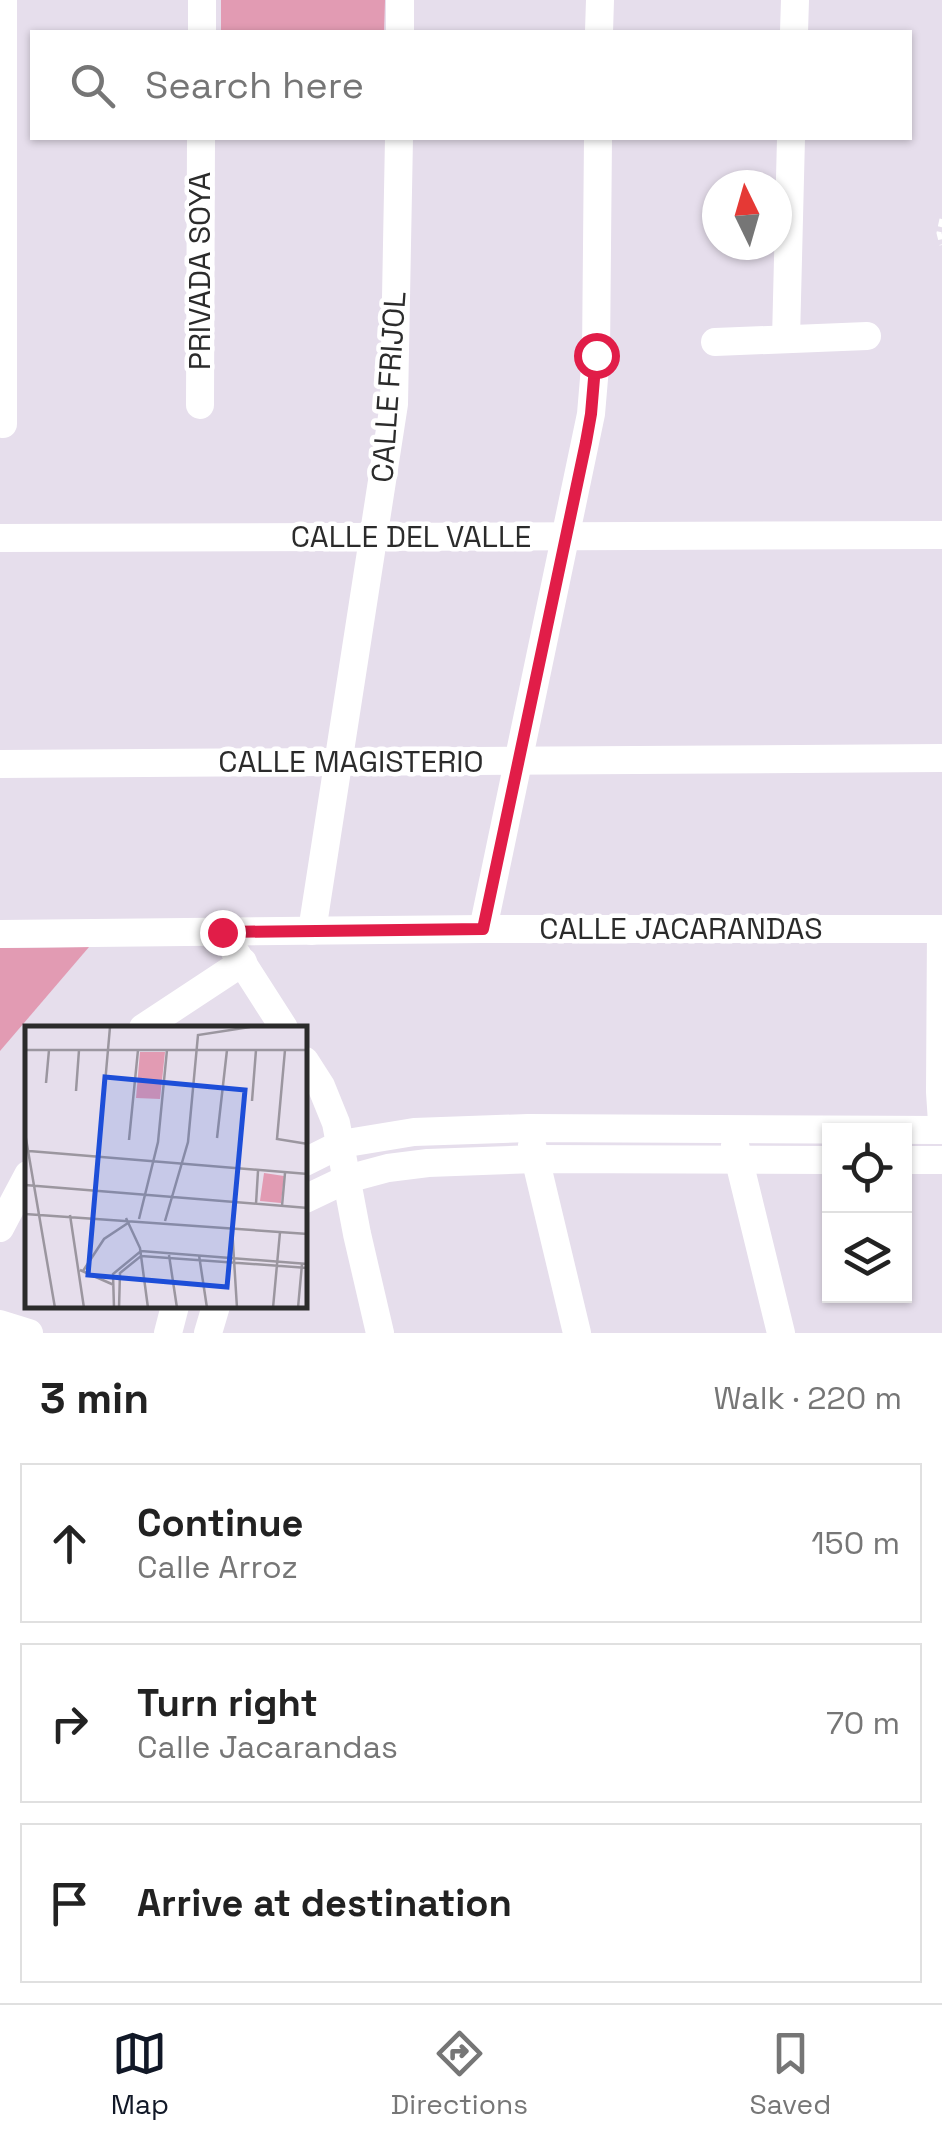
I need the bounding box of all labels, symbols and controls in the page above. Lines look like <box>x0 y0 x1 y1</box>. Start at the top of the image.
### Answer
search box <box>30 30 912 140</box>
icon: search <box>65 58 120 113</box>
text: Search here <box>145 61 364 109</box>
north arrow <box>702 170 792 260</box>
street label: PRIVADA SOYA <box>180 172 219 370</box>
street label: CALLE FRIJOL <box>362 290 415 484</box>
route start <box>574 333 620 379</box>
street label: CALLE DEL VALLE <box>291 517 531 556</box>
street label: CALLE MAGISTERIO <box>218 742 484 781</box>
street label: CALLE JACARANDAS <box>539 909 823 948</box>
route end <box>200 910 246 956</box>
inset map <box>25 1026 308 1308</box>
map controls <box>822 1123 912 1303</box>
button: locate <box>822 1123 912 1213</box>
button: layers <box>822 1213 912 1303</box>
text: 3 min <box>40 1372 149 1425</box>
text: Walk · 220 m <box>714 1378 902 1418</box>
text: Continue <box>137 1499 303 1547</box>
icon: ahead <box>42 1516 97 1571</box>
text: 150 m <box>811 1523 900 1563</box>
text: Calle Arroz <box>137 1547 298 1587</box>
text: Turn right <box>137 1679 318 1727</box>
icon: right <box>42 1696 97 1751</box>
text: 70 m <box>826 1703 900 1743</box>
text: Calle Jacarandas <box>137 1727 398 1767</box>
icon: arrive <box>42 1876 97 1931</box>
text: Arrive at destination <box>137 1879 512 1927</box>
tab: Map <box>111 2026 169 2122</box>
tab: Directions <box>391 2026 528 2122</box>
tab: Saved <box>750 2026 831 2122</box>

